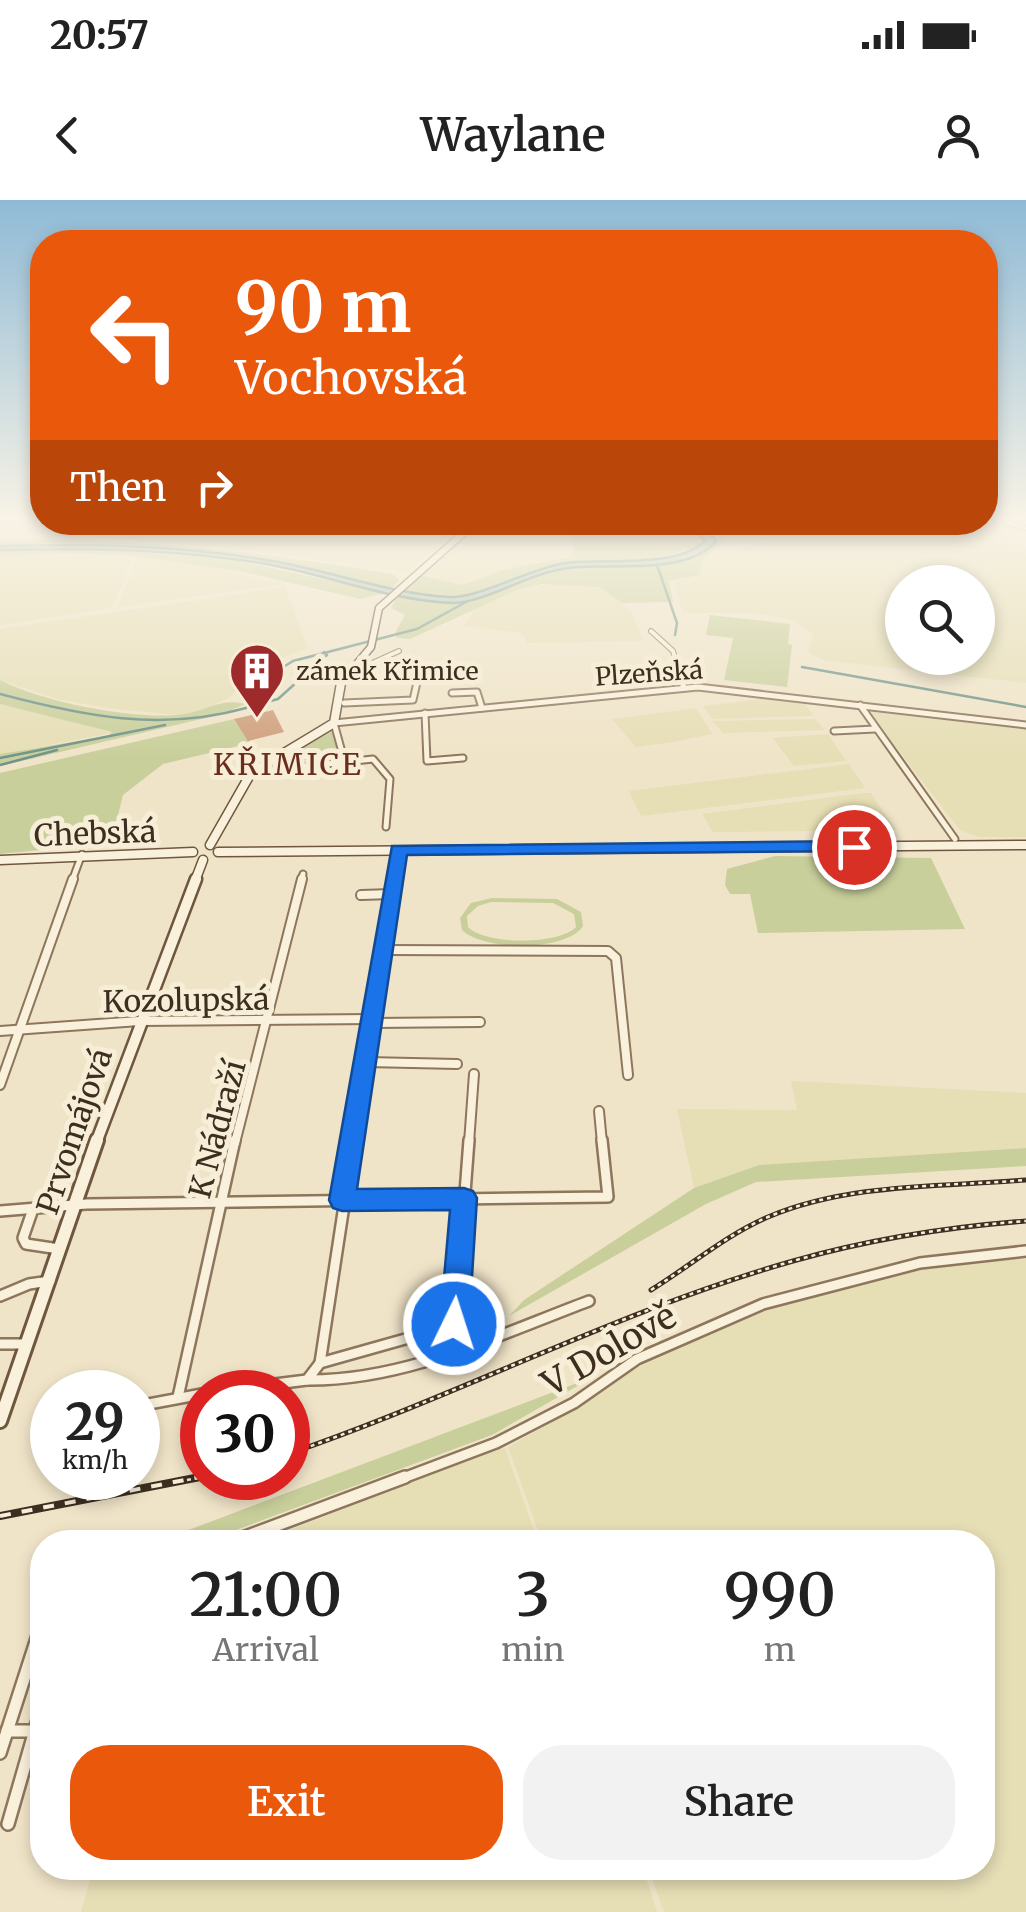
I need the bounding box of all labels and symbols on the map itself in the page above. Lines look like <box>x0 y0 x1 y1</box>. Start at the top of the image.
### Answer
building icon: zámek Křimice <box>227 641 287 720</box>
street label: Plzeňská <box>594 653 704 693</box>
place label: zámek Křimice <box>296 655 479 687</box>
district label: KŘIMICE <box>213 745 363 783</box>
pin <box>812 805 897 890</box>
street label: Chebská <box>33 812 157 854</box>
street label: Kozolupská <box>102 980 270 1020</box>
street label: Prvomájová <box>28 1043 120 1219</box>
street label: K Nádraží <box>180 1055 254 1202</box>
position arrow <box>402 1272 506 1376</box>
street label: V Dolově <box>533 1294 684 1406</box>
speed limit sign: 30 <box>180 1370 310 1500</box>

